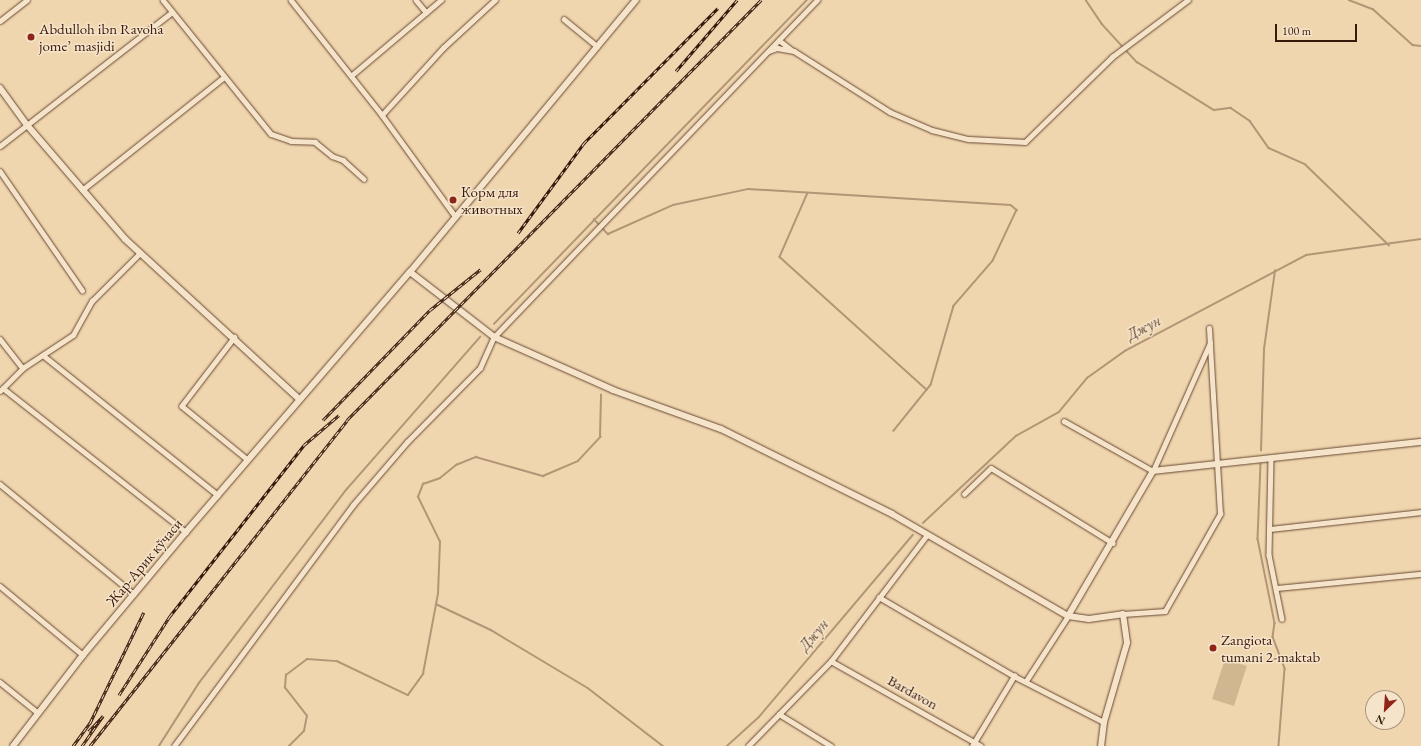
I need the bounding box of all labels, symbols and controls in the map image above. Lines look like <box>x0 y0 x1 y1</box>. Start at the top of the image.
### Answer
scale bar <box>1277 16 1359 42</box>
place label: Abdulloh ibn Ravoha jome’ masjidi <box>39 19 164 54</box>
text: 100 m <box>1282 23 1311 39</box>
marker: Abdulloh ibn Ravoha jome’ masjidi <box>26 32 36 42</box>
place label: Корм для животных <box>461 182 523 217</box>
marker: Корм для животных <box>448 195 458 205</box>
water label: Джун <box>1123 311 1165 345</box>
street label: Жар-Арик кўчаси <box>102 514 186 610</box>
water label: Джун <box>795 615 833 655</box>
place label: Zangiota tumani 2-maktab <box>1221 630 1320 665</box>
marker: Zangiota tumani 2-maktab <box>1208 643 1218 653</box>
street label: Bardavon <box>885 671 941 713</box>
north arrow <box>1365 690 1405 730</box>
text: N <box>1373 712 1387 728</box>

